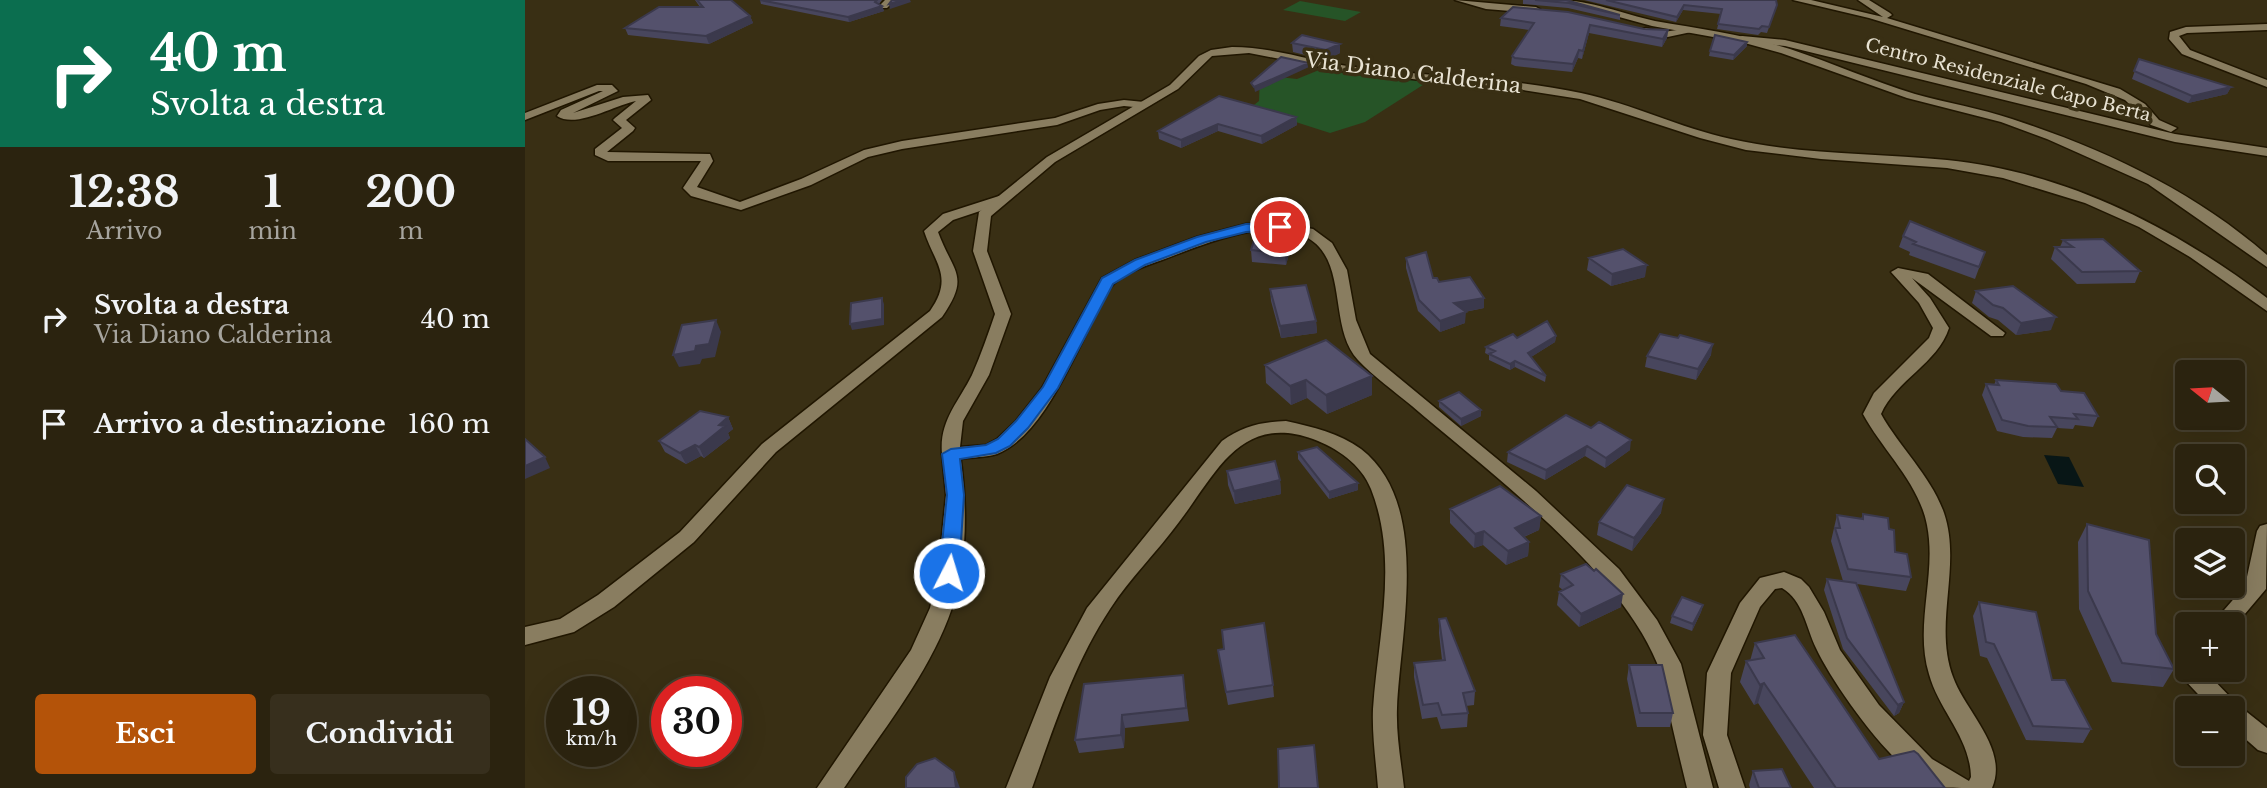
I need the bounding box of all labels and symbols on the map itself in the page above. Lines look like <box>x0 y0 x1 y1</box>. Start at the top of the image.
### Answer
street label: Centro Residenziale Capo Berta <box>1863 34 2153 126</box>
street label: Via Diano Calderina <box>1303 47 1523 99</box>
pin <box>1250 197 1310 257</box>
north arrow <box>2175 360 2245 430</box>
position arrow <box>912 536 986 610</box>
speed limit sign: 30 <box>651 676 742 767</box>

